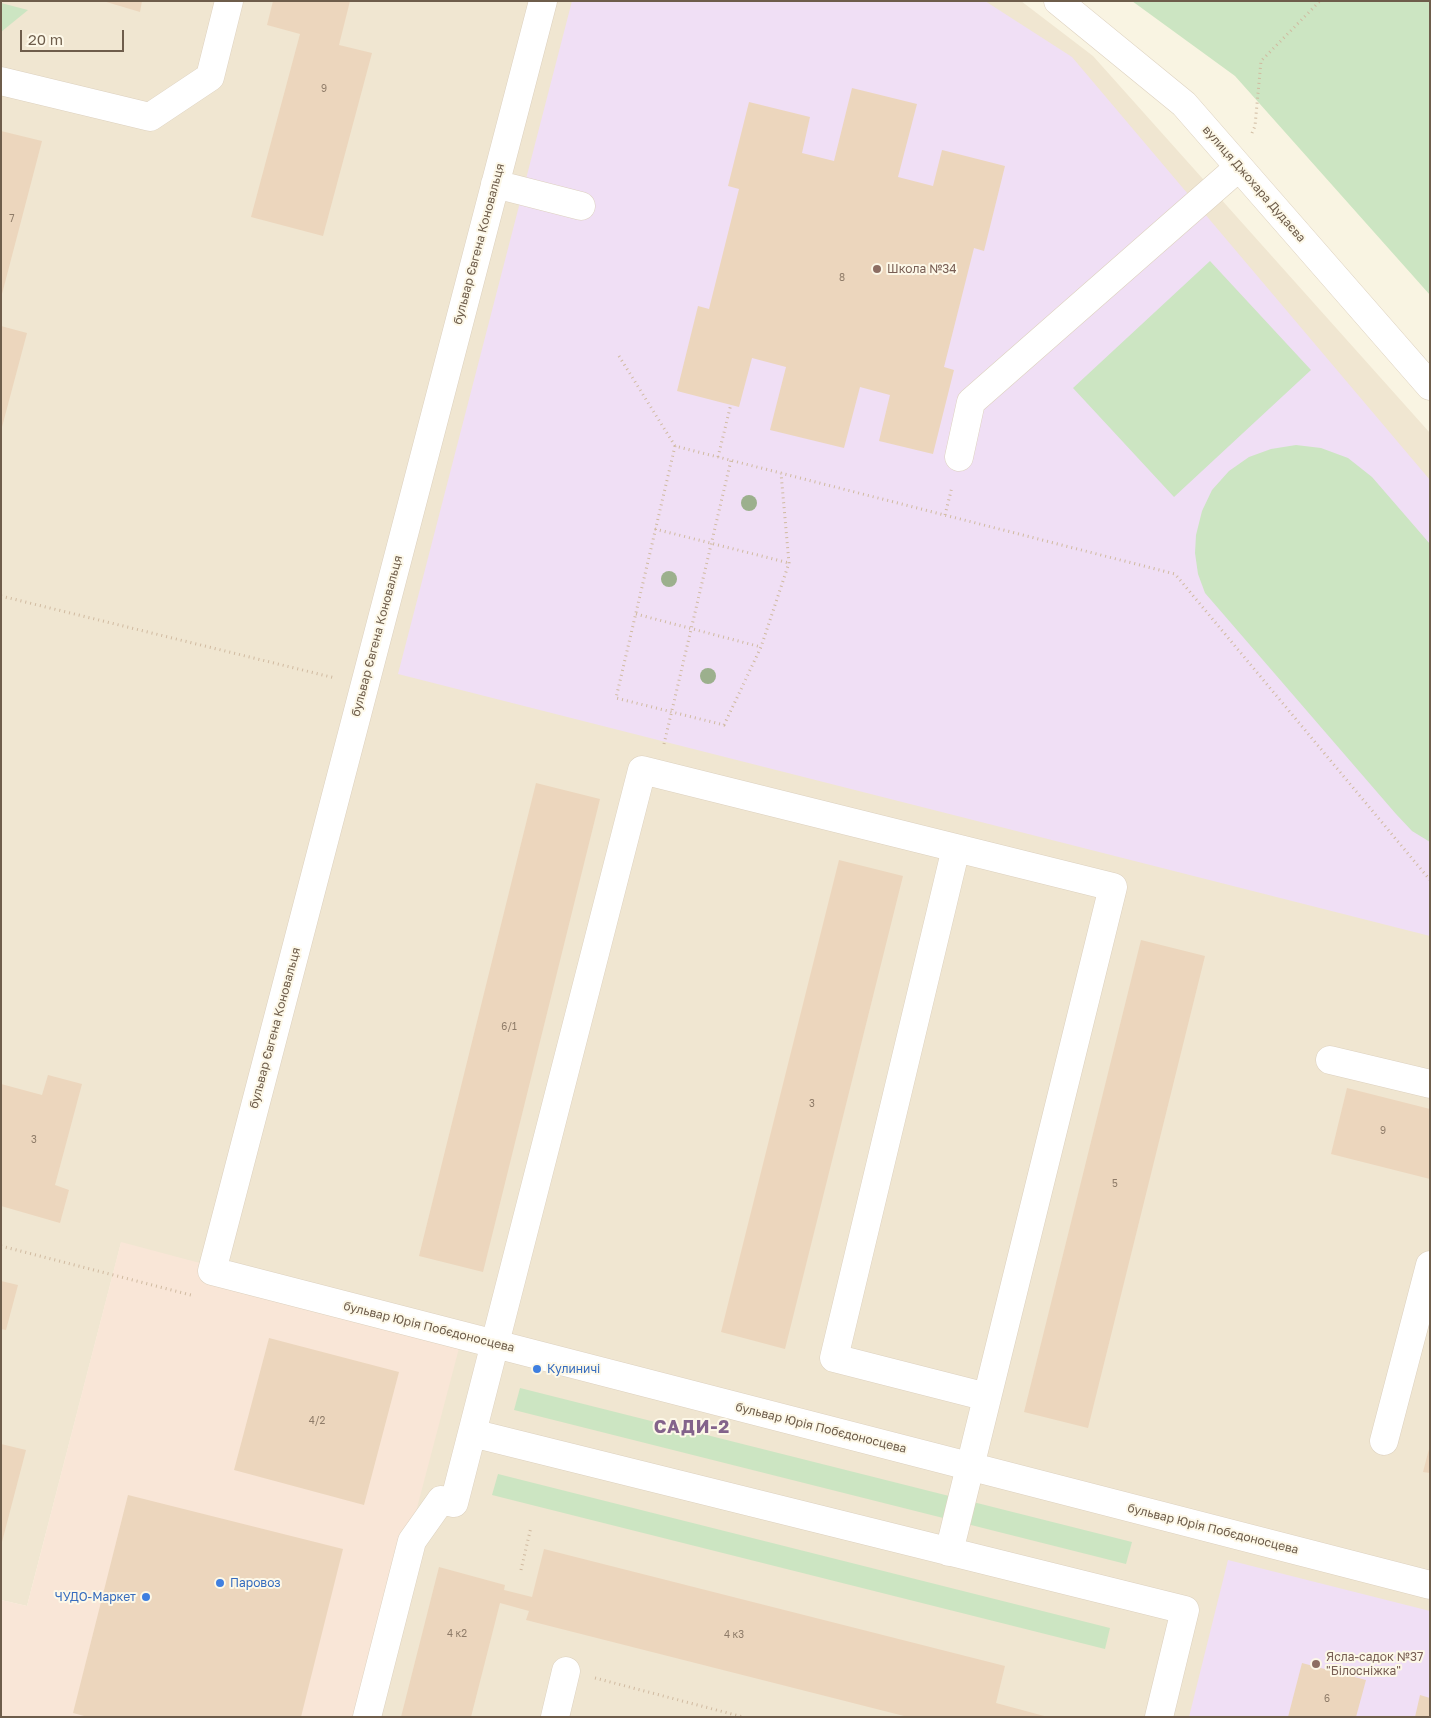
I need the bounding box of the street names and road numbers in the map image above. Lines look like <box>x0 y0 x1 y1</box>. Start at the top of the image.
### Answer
street label: вулиця Джохара Дудаєва <box>1200 123 1308 245</box>
street label: бульвар Євгена Коновальця <box>451 162 507 326</box>
street label: бульвар Євгена Коновальця <box>349 554 405 718</box>
street label: бульвар Євгена Коновальця <box>247 946 303 1110</box>
street label: бульвар Юрія Побєдоносцева <box>342 1299 516 1355</box>
street label: бульвар Юрія Побєдоносцева <box>734 1400 908 1456</box>
street label: бульвар Юрія Побєдоносцева <box>1126 1501 1300 1557</box>

